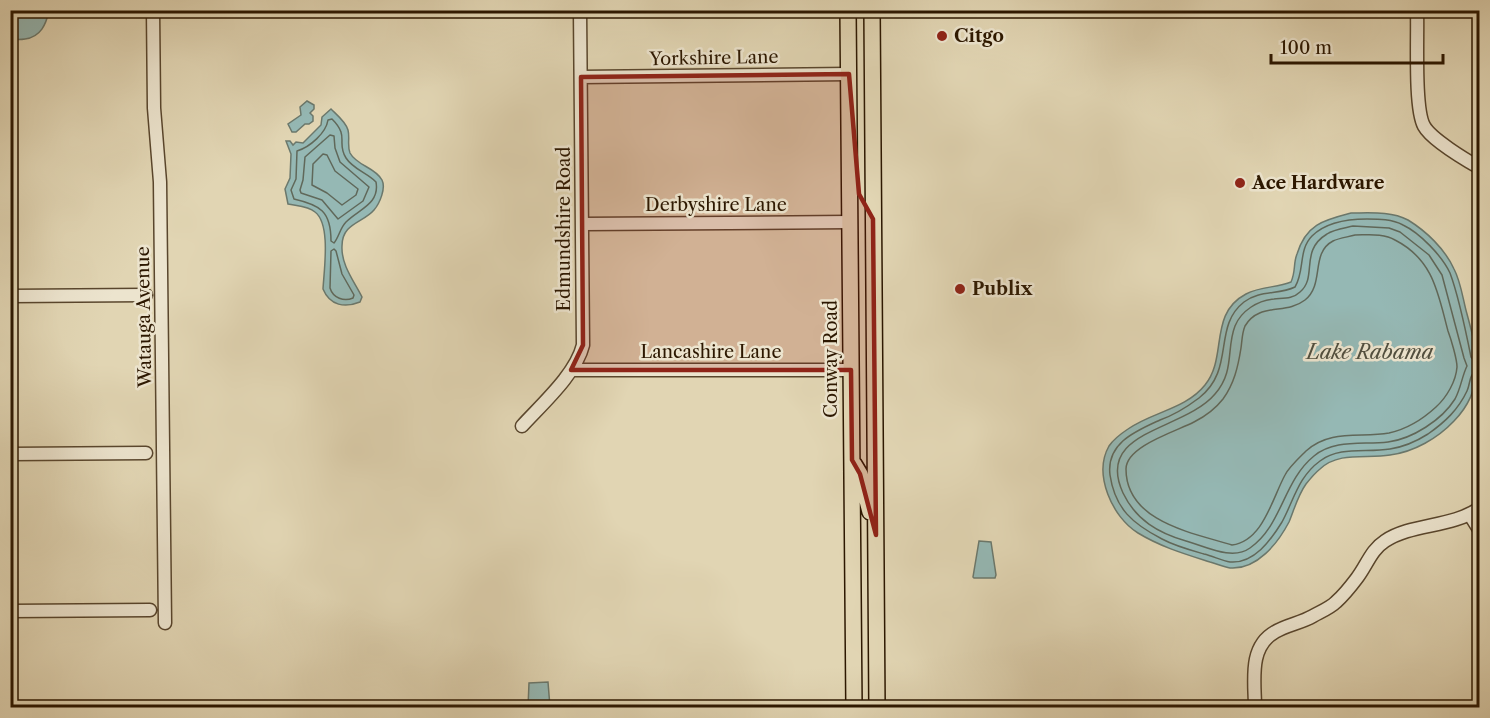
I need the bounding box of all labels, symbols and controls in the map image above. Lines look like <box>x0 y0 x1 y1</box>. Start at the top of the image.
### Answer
place label: Citgo <box>954 25 1004 47</box>
scale bar <box>1271 27 1444 65</box>
marker: Citgo <box>935 29 949 43</box>
text: 100 m <box>1280 37 1332 59</box>
street label: Yorkshire Lane <box>648 46 779 70</box>
street label: Edmundshire Road <box>553 147 575 311</box>
place label: Ace Hardware <box>1251 172 1385 194</box>
marker: Ace Hardware <box>1233 176 1247 190</box>
street label: Derbyshire Lane <box>645 194 787 216</box>
street label: Watauga Avenue <box>132 246 156 389</box>
place label: Publix <box>972 278 1033 300</box>
marker: Publix <box>953 282 967 296</box>
street label: Conway Road <box>820 300 842 418</box>
water label: Lake Rabama <box>1305 340 1434 364</box>
street label: Lancashire Lane <box>641 341 781 363</box>

